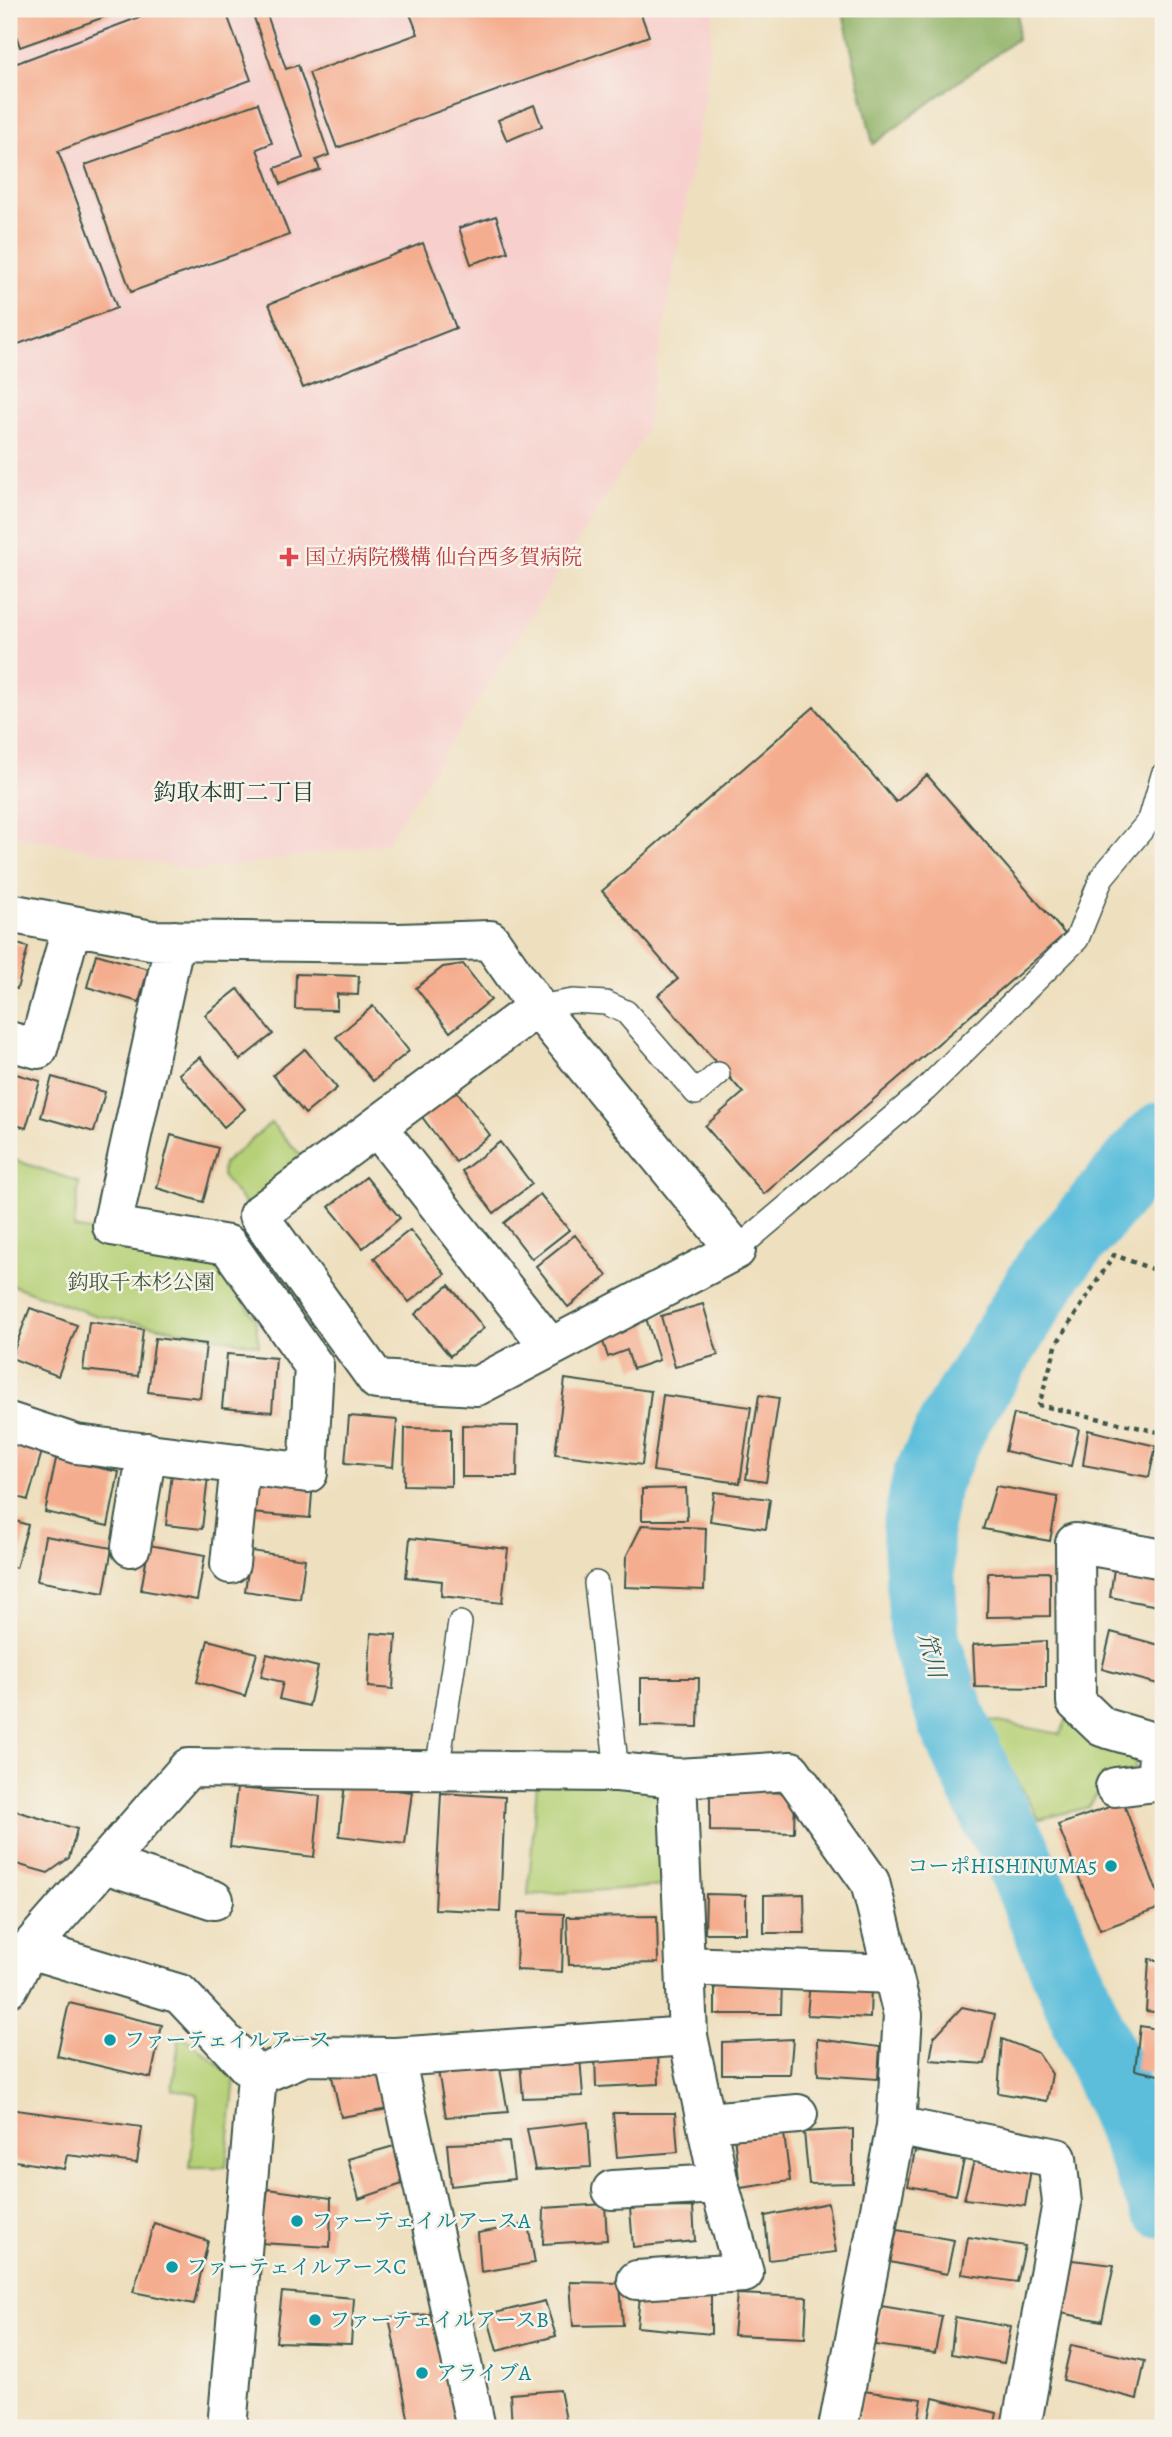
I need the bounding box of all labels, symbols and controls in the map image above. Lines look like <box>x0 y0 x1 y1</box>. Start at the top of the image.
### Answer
place label: 国立病院機構 仙台西多賀病院 <box>305 543 582 571</box>
marker: 国立病院機構 仙台西多賀病院 <box>279 547 299 567</box>
district label: 鈎取本町二丁目 <box>154 777 315 808</box>
park label: 鈎取千本杉公園 <box>68 1268 215 1296</box>
water label: 笊川 <box>911 1629 953 1684</box>
place label: コーポHISHINUMA5 <box>908 1852 1097 1880</box>
marker: コーポHISHINUMA5 <box>1103 1858 1119 1874</box>
place label: ファーテェイルアース <box>124 2026 331 2054</box>
marker: ファーテェイルアース <box>102 2032 118 2048</box>
place label: ファーテェイルアースA <box>311 2207 531 2235</box>
marker: ファーテェイルアースA <box>289 2213 305 2229</box>
place label: ファーテェイルアースC <box>186 2253 406 2281</box>
marker: ファーテェイルアースC <box>164 2259 180 2275</box>
place label: ファーテェイルアースB <box>329 2306 549 2334</box>
marker: ファーテェイルアースB <box>307 2312 323 2328</box>
place label: アライブA <box>436 2359 532 2387</box>
marker: アライブA <box>414 2365 430 2381</box>

